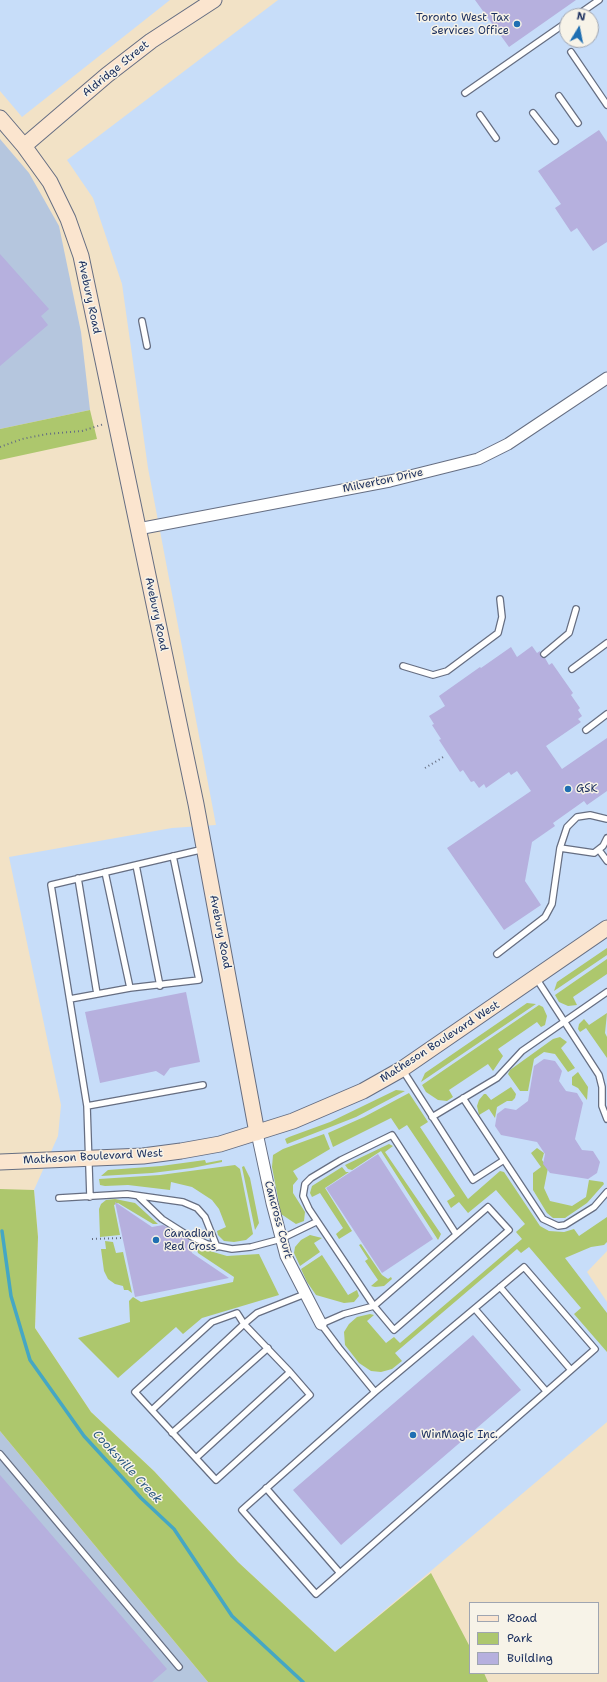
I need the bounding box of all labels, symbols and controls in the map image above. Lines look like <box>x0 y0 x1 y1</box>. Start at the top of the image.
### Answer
north arrow <box>559 8 599 48</box>
text: N <box>575 9 587 25</box>
place label: Toronto West Tax Services Office <box>416 11 509 37</box>
marker: Toronto West Tax Services Office <box>512 19 522 29</box>
street label: Aldridge Street <box>80 38 152 100</box>
street label: Avebury Road <box>75 259 103 335</box>
street label: Milverton Drive <box>342 466 424 496</box>
street label: Avebury Road <box>142 576 170 652</box>
place label: GSK <box>576 782 598 796</box>
marker: GSK <box>563 784 573 794</box>
street label: Avebury Road <box>206 894 234 970</box>
street label: Matheson Boulevard West <box>378 998 502 1086</box>
street label: Matheson Boulevard West <box>23 1147 163 1167</box>
street label: Cancross Court <box>261 1180 295 1260</box>
place label: Canadian Red Cross <box>164 1227 216 1253</box>
marker: Canadian Red Cross <box>151 1235 161 1245</box>
water label: Cooksville Creek <box>89 1427 165 1507</box>
place label: WinMagic Inc. <box>421 1428 498 1442</box>
marker: WinMagic Inc. <box>408 1430 418 1440</box>
legend <box>469 1602 599 1674</box>
text: Road <box>507 1610 537 1626</box>
text: Park <box>507 1630 533 1646</box>
text: Building <box>507 1650 553 1666</box>

